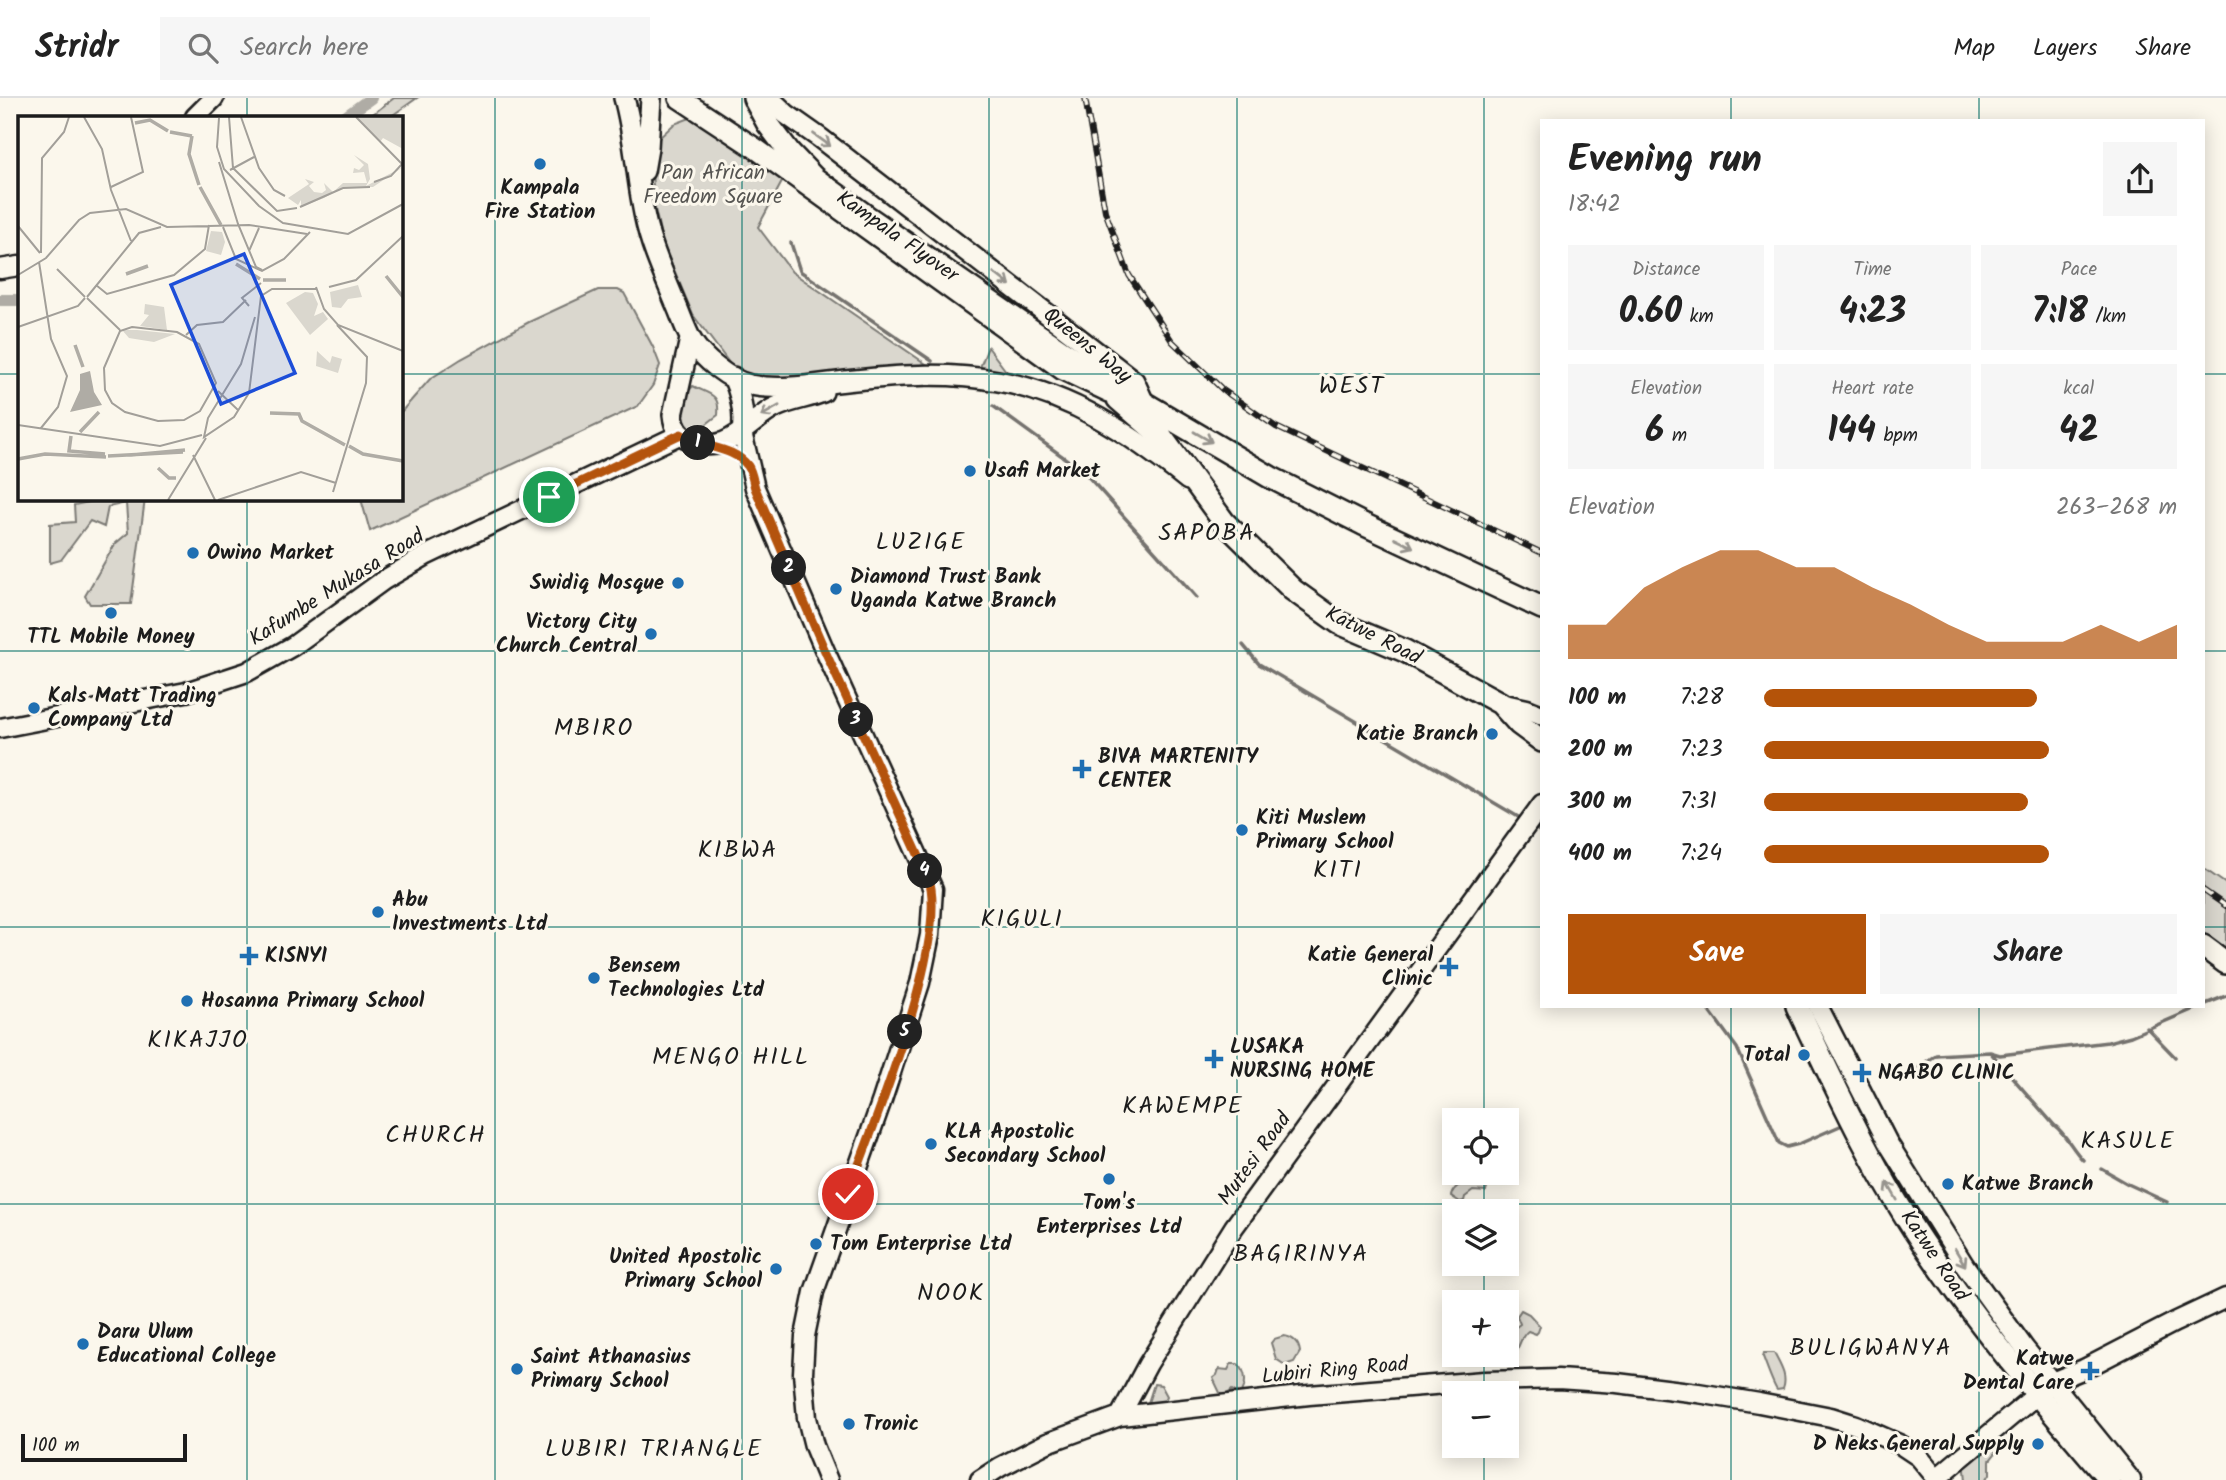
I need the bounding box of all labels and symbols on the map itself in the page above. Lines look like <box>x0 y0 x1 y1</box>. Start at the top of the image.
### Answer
inset map <box>18 116 402 500</box>
one-way arrow <box>812 133 831 147</box>
marker: Kampala Fire Station <box>532 156 548 172</box>
park label: Pan African Freedom Square <box>643 157 783 214</box>
place label: Kampala Fire Station <box>485 172 595 229</box>
street label: Kampala Flyover <box>829 182 966 292</box>
one-way arrow <box>993 271 1011 286</box>
street label: Queens Way <box>1035 299 1139 393</box>
district label: WEST <box>1319 367 1385 406</box>
one-way arrow <box>761 404 781 418</box>
pin: 1 <box>680 426 716 460</box>
one-way arrow <box>1193 431 1213 445</box>
place label: Usafi Market <box>984 455 1101 488</box>
marker: Usafi Market <box>962 463 978 479</box>
pin <box>519 467 579 527</box>
district label: SAPOBA <box>1159 514 1255 553</box>
street label: Kafumbe Mukasa Road <box>243 520 432 655</box>
district label: LUZIGE <box>876 523 966 562</box>
place label: Owino Market <box>207 537 334 570</box>
one-way arrow <box>1393 537 1414 551</box>
marker: Owino Market <box>185 545 201 561</box>
pin: 2 <box>772 550 806 586</box>
place label: Diamond Trust Bank Uganda Katwe Branch <box>850 561 1056 618</box>
place label: Swidiq Mosque <box>530 567 664 600</box>
marker: Swidiq Mosque <box>670 575 686 591</box>
marker: Diamond Trust Bank Uganda Katwe Branch <box>828 581 844 597</box>
street label: Katwe Road <box>1319 598 1428 675</box>
marker: TTL Mobile Money <box>103 605 119 621</box>
place label: Victory City Church Central <box>496 606 637 663</box>
place label: TTL Mobile Money <box>27 621 195 654</box>
marker: Victory City Church Central <box>643 626 659 642</box>
place label: Kals Matt Trading Company Ltd <box>48 680 217 737</box>
marker: Kals Matt Trading Company Ltd <box>26 700 42 716</box>
pin: 3 <box>838 702 874 738</box>
district label: MBIRO <box>554 709 634 748</box>
place label: Katie Branch <box>1356 718 1478 751</box>
marker: Katie Branch <box>1484 726 1500 742</box>
place label: BIVA MARTENITY CENTER <box>1098 741 1259 798</box>
marker: BIVA MARTENITY CENTER <box>1072 759 1092 779</box>
place label: Kiti Muslem Primary School <box>1256 802 1394 859</box>
marker: Kiti Muslem Primary School <box>1234 822 1250 838</box>
district label: KIBWA <box>698 831 778 870</box>
district label: KITI <box>1313 851 1363 890</box>
pin: 4 <box>908 854 942 888</box>
place label: Abu Investments Ltd <box>392 884 548 941</box>
district label: KIGULI <box>980 900 1064 939</box>
marker: Abu Investments Ltd <box>370 904 386 920</box>
place label: Katie General Clinic <box>1308 939 1433 996</box>
place label: KISNYI <box>265 940 327 973</box>
marker: KISNYI <box>239 946 259 966</box>
place label: Bensem Technologies Ltd <box>608 950 765 1007</box>
marker: Katie General Clinic <box>1439 957 1459 977</box>
marker: Bensem Technologies Ltd <box>586 970 602 986</box>
place label: Hosanna Primary School <box>201 985 425 1018</box>
marker: Hosanna Primary School <box>179 993 195 1009</box>
pin: 5 <box>888 1014 922 1049</box>
district label: KIKAJJO <box>147 1021 249 1060</box>
place label: LUSAKA NURSING HOME <box>1230 1031 1376 1088</box>
district label: MENGO HILL <box>652 1038 810 1077</box>
place label: Total <box>1743 1039 1790 1072</box>
marker: Total <box>1796 1047 1812 1063</box>
marker: LUSAKA NURSING HOME <box>1204 1049 1224 1069</box>
place label: NGABO CLINIC <box>1878 1057 2015 1090</box>
marker: NGABO CLINIC <box>1852 1063 1872 1083</box>
district label: KAWEMPE <box>1122 1087 1244 1126</box>
street label: Mutesi Road <box>1210 1105 1301 1213</box>
district label: CHURCH <box>385 1116 487 1155</box>
place label: KLA Apostolic Secondary School <box>945 1116 1106 1173</box>
district label: KASULE <box>2080 1122 2176 1161</box>
marker: KLA Apostolic Secondary School <box>923 1136 939 1152</box>
pin <box>818 1164 878 1224</box>
place label: Katwe Branch <box>1962 1168 2093 1201</box>
marker: Tom's Enterprises Ltd <box>1101 1171 1117 1187</box>
marker: Katwe Branch <box>1940 1176 1956 1192</box>
one-way arrow <box>1885 1182 1899 1202</box>
place label: Tom's Enterprises Ltd <box>1036 1187 1182 1244</box>
street label: Katwe Road <box>1891 1203 1977 1309</box>
place label: Tom Enterprise Ltd <box>830 1228 1012 1261</box>
district label: BAGIRINYA <box>1233 1235 1369 1274</box>
marker: Tom Enterprise Ltd <box>808 1236 824 1252</box>
place label: United Apostolic Primary School <box>609 1241 762 1298</box>
one-way arrow <box>1954 1246 1968 1266</box>
marker: United Apostolic Primary School <box>768 1261 784 1277</box>
district label: NOOK <box>917 1274 985 1313</box>
place label: Daru Ulum Educational College <box>97 1316 276 1373</box>
district label: BULIGWANYA <box>1790 1329 1952 1368</box>
marker: Daru Ulum Educational College <box>75 1336 91 1352</box>
place label: Saint Athanasius Primary School <box>531 1341 691 1398</box>
place label: Katwe Dental Care <box>1963 1343 2074 1400</box>
street label: Lubiri Ring Road <box>1260 1348 1410 1394</box>
marker: Saint Athanasius Primary School <box>509 1361 525 1377</box>
marker: Katwe Dental Care <box>2080 1361 2100 1381</box>
place label: Tronic <box>863 1408 919 1441</box>
marker: Tronic <box>841 1416 857 1432</box>
place label: D Neks General Supply <box>1813 1428 2024 1461</box>
district label: LUBIRI TRIANGLE <box>545 1430 763 1469</box>
scale bar <box>21 1431 187 1463</box>
marker: D Neks General Supply <box>2030 1436 2046 1452</box>

